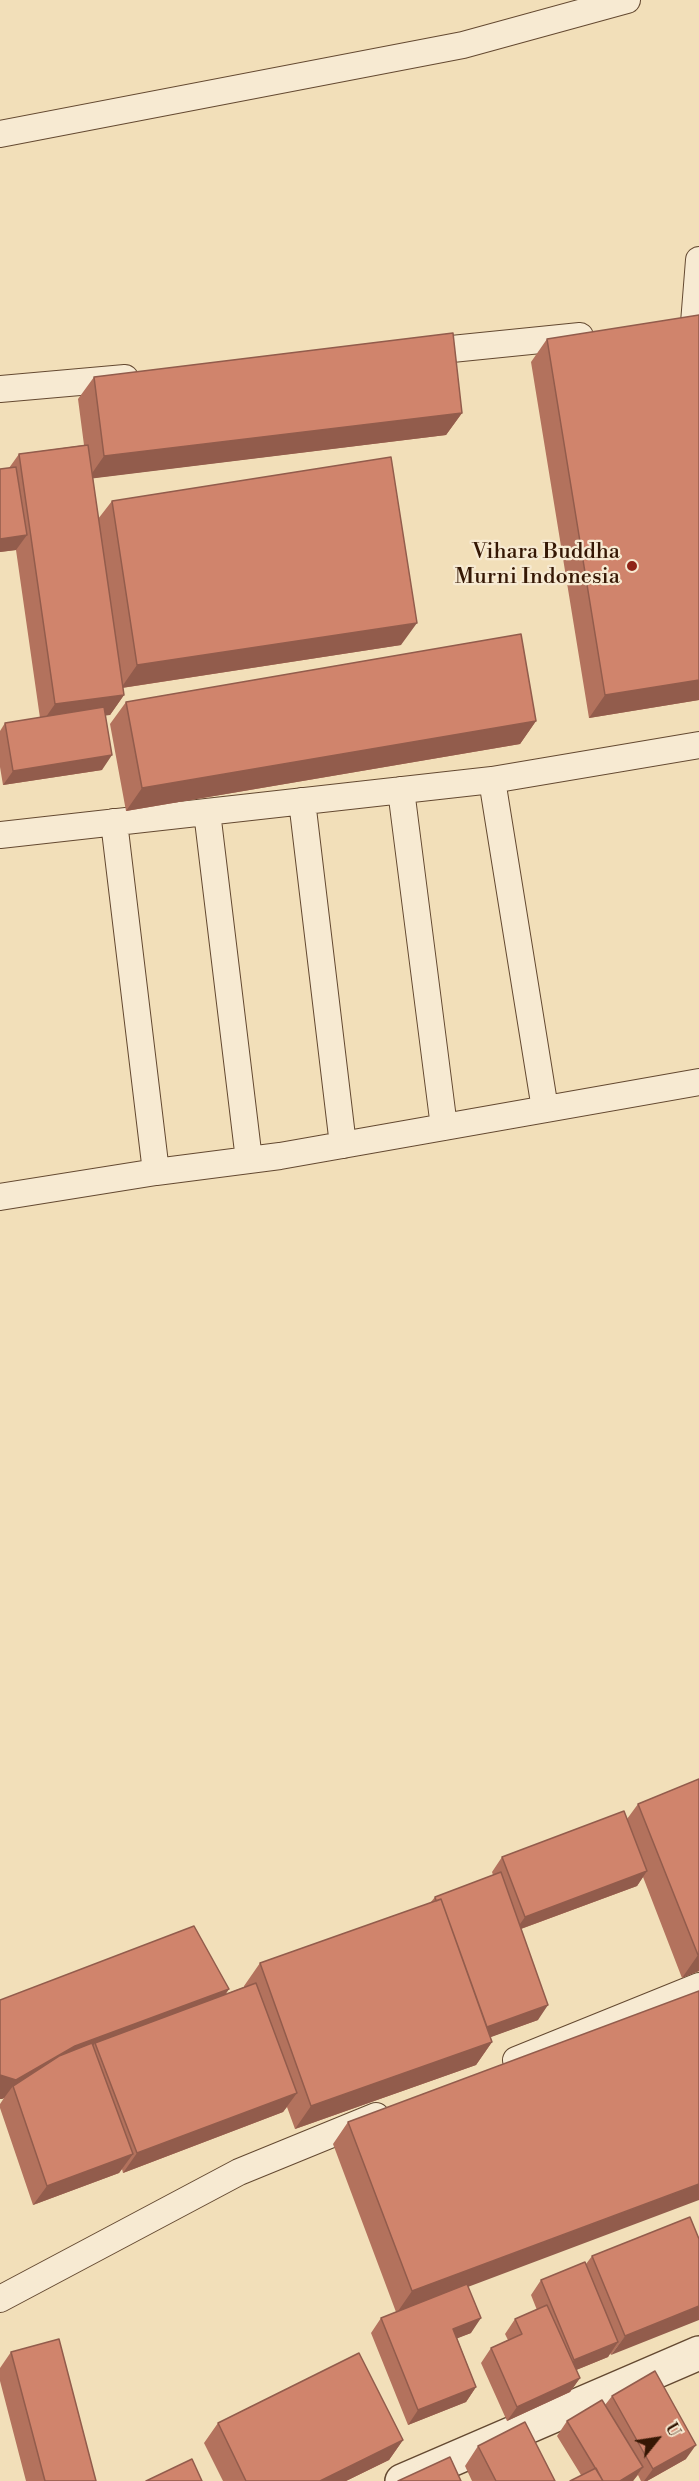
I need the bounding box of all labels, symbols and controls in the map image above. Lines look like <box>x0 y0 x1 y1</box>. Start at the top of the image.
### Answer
place label: Vihara Buddha Murni Indonesia <box>455 540 620 592</box>
marker: Vihara Buddha Murni Indonesia <box>625 559 639 573</box>
north arrow <box>627 2409 687 2469</box>
text: U <box>661 2420 684 2440</box>

